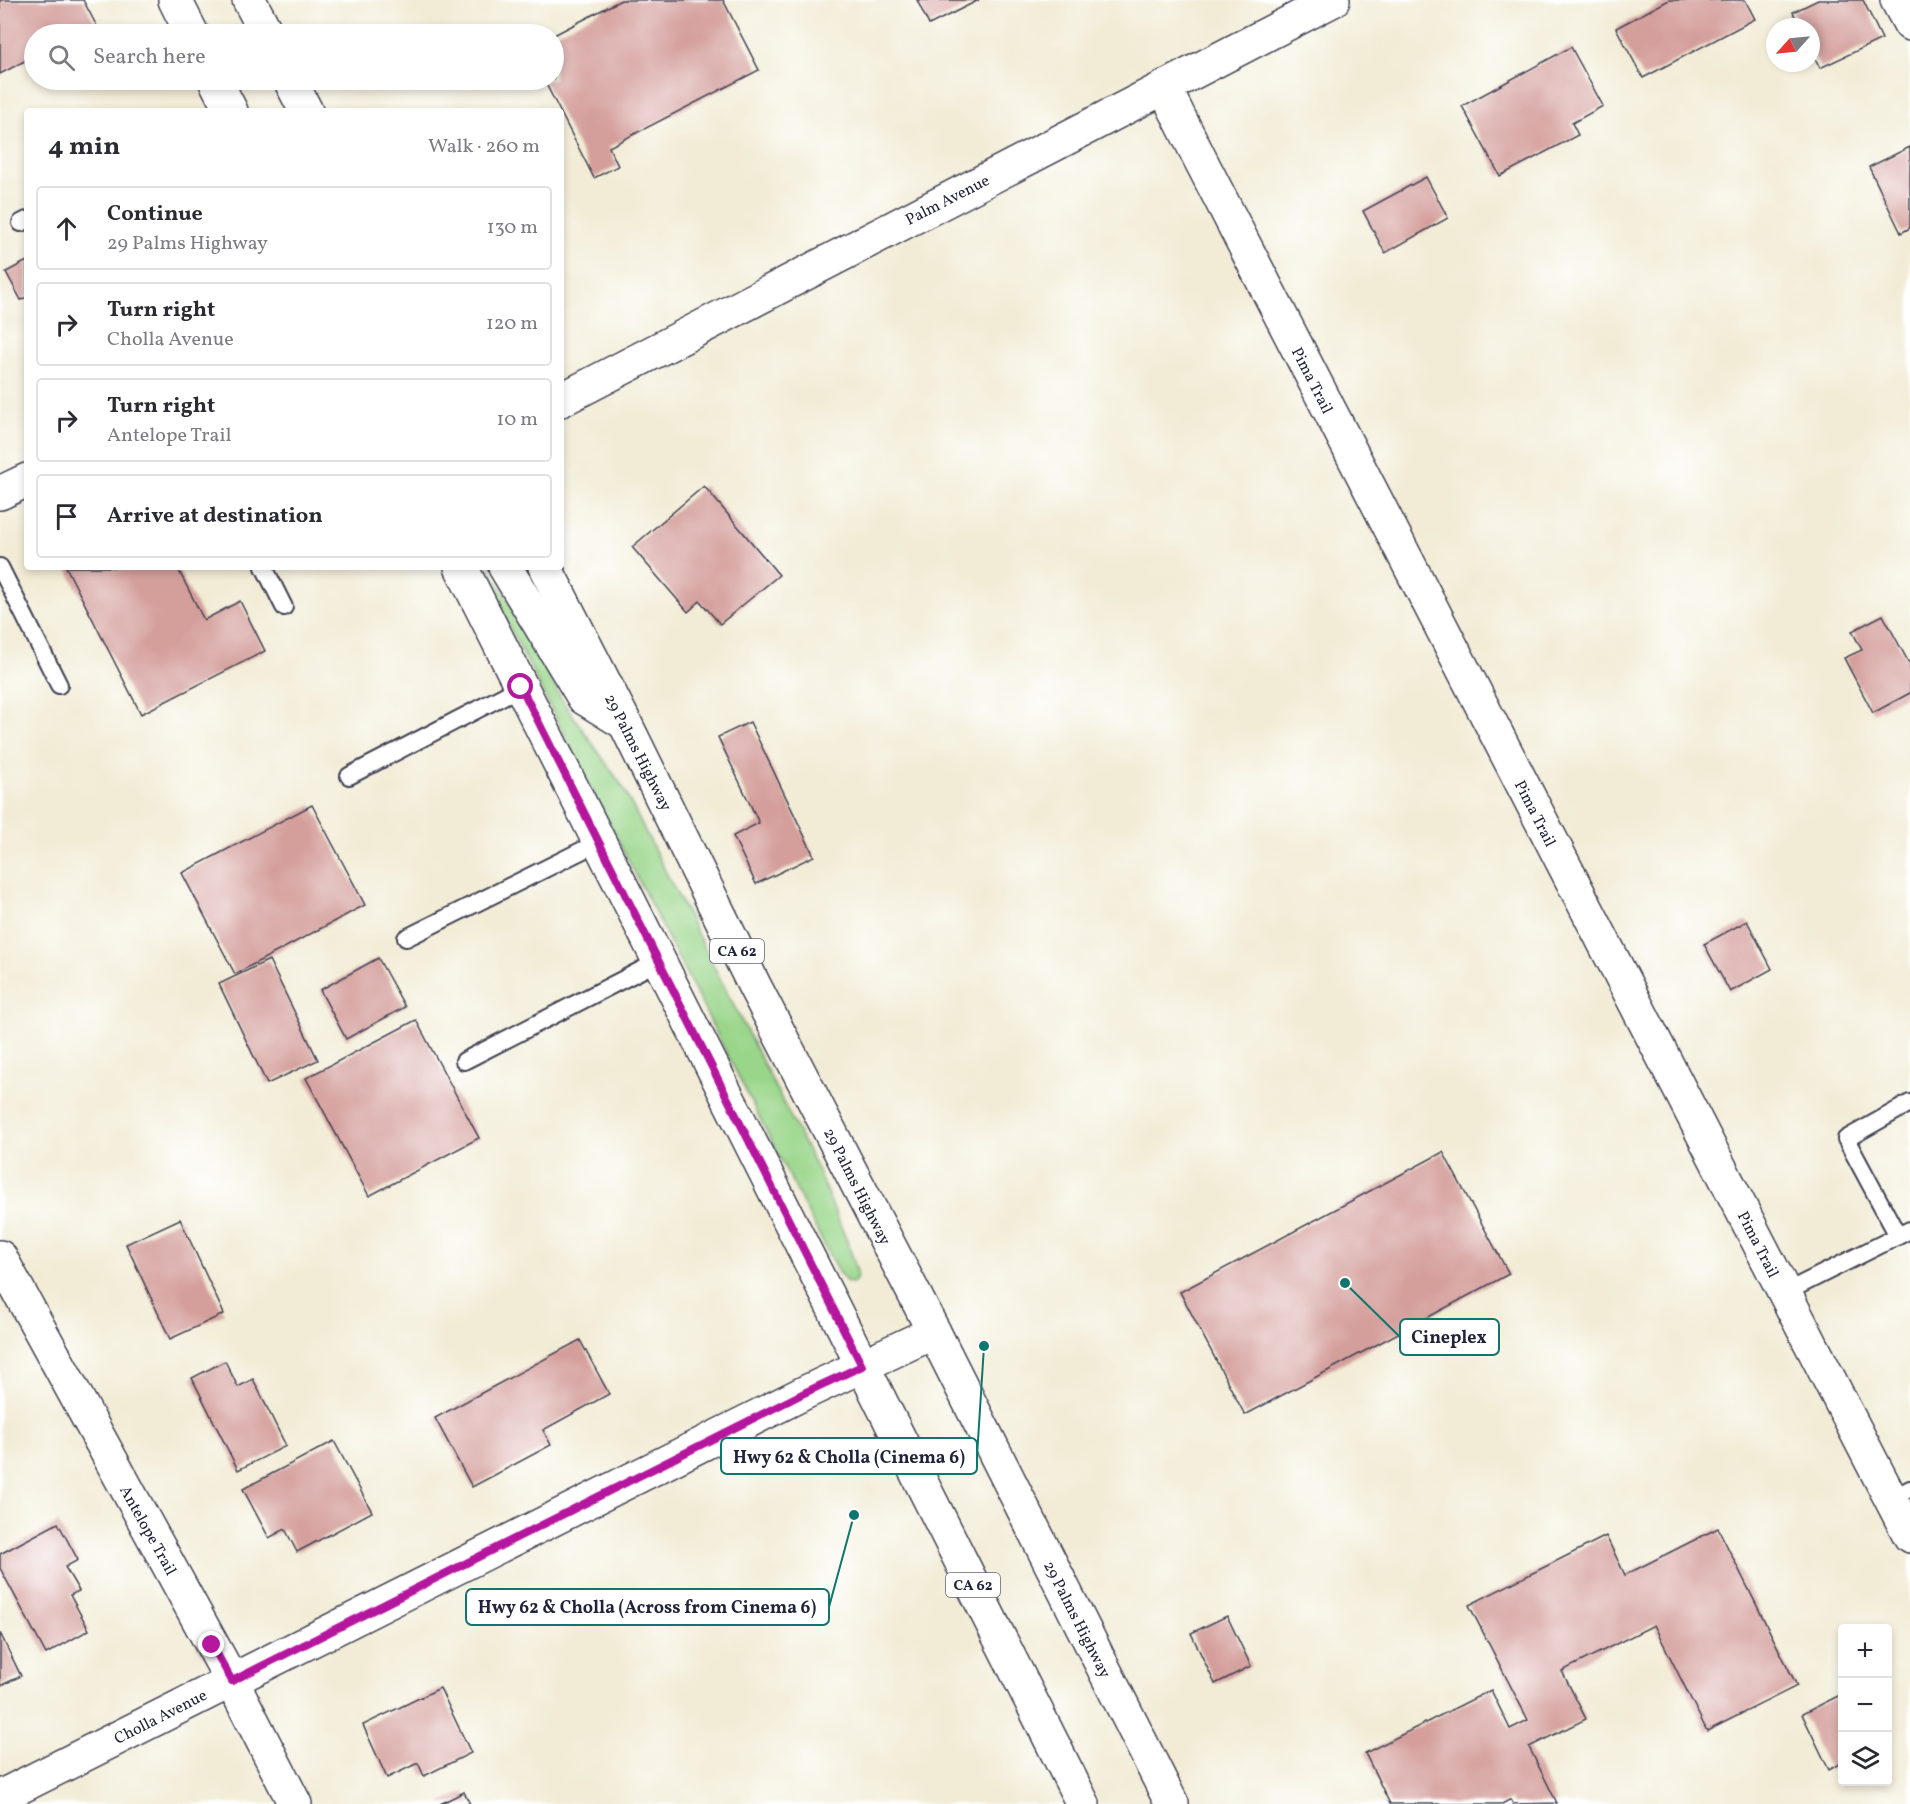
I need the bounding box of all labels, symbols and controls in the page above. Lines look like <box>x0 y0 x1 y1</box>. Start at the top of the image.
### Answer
north arrow <box>1766 18 1820 72</box>
search box <box>24 24 564 90</box>
icon: search <box>45 41 78 74</box>
text: Search here <box>93 42 206 73</box>
text: 4 min <box>48 129 120 165</box>
text: Walk · 260 m <box>428 133 540 161</box>
street label: Palm Avenue <box>902 170 994 231</box>
text: Continue <box>107 199 203 230</box>
icon: ahead <box>50 212 83 245</box>
text: 130 m <box>487 214 538 242</box>
text: 29 Palms Highway <box>107 230 268 258</box>
text: Turn right <box>107 295 215 326</box>
icon: right <box>50 308 83 341</box>
text: 120 m <box>486 310 538 338</box>
text: Cholla Avenue <box>107 326 234 354</box>
street label: Pima Trail <box>1285 344 1337 418</box>
text: Turn right <box>107 391 215 422</box>
icon: right <box>50 404 83 437</box>
text: 10 m <box>497 406 538 434</box>
text: Antelope Trail <box>107 422 232 450</box>
icon: arrive <box>50 500 83 533</box>
text: Arrive at destination <box>107 501 323 532</box>
route start <box>507 673 533 699</box>
street label: 29 Palms Highway <box>598 691 676 816</box>
street label: Pima Trail <box>1508 777 1560 851</box>
road number: CA 62 <box>710 939 764 963</box>
street label: 29 Palms Highway <box>817 1125 895 1250</box>
street label: Pima Trail <box>1731 1208 1783 1282</box>
callout: Cineplex <box>1400 1319 1499 1355</box>
text: Cineplex <box>1411 1326 1487 1351</box>
callout: Hwy 62 & Cholla (Cinema 6) <box>721 1438 977 1474</box>
text: Hwy 62 & Cholla (Cinema 6) <box>733 1446 965 1471</box>
street label: Antelope Trail <box>113 1482 181 1580</box>
street label: 29 Palms Highway <box>1037 1558 1115 1683</box>
road number: CA 62 <box>946 1573 1000 1597</box>
callout: Hwy 62 & Cholla (Across from Cinema 6) <box>466 1589 829 1625</box>
text: Hwy 62 & Cholla (Across from Cinema 6) <box>478 1596 816 1621</box>
map controls <box>1838 1624 1892 1786</box>
button: + <box>1838 1624 1892 1678</box>
route end <box>198 1631 224 1657</box>
button: − <box>1838 1678 1892 1732</box>
street label: Cholla Avenue <box>111 1685 211 1751</box>
button: layers <box>1838 1732 1892 1786</box>

